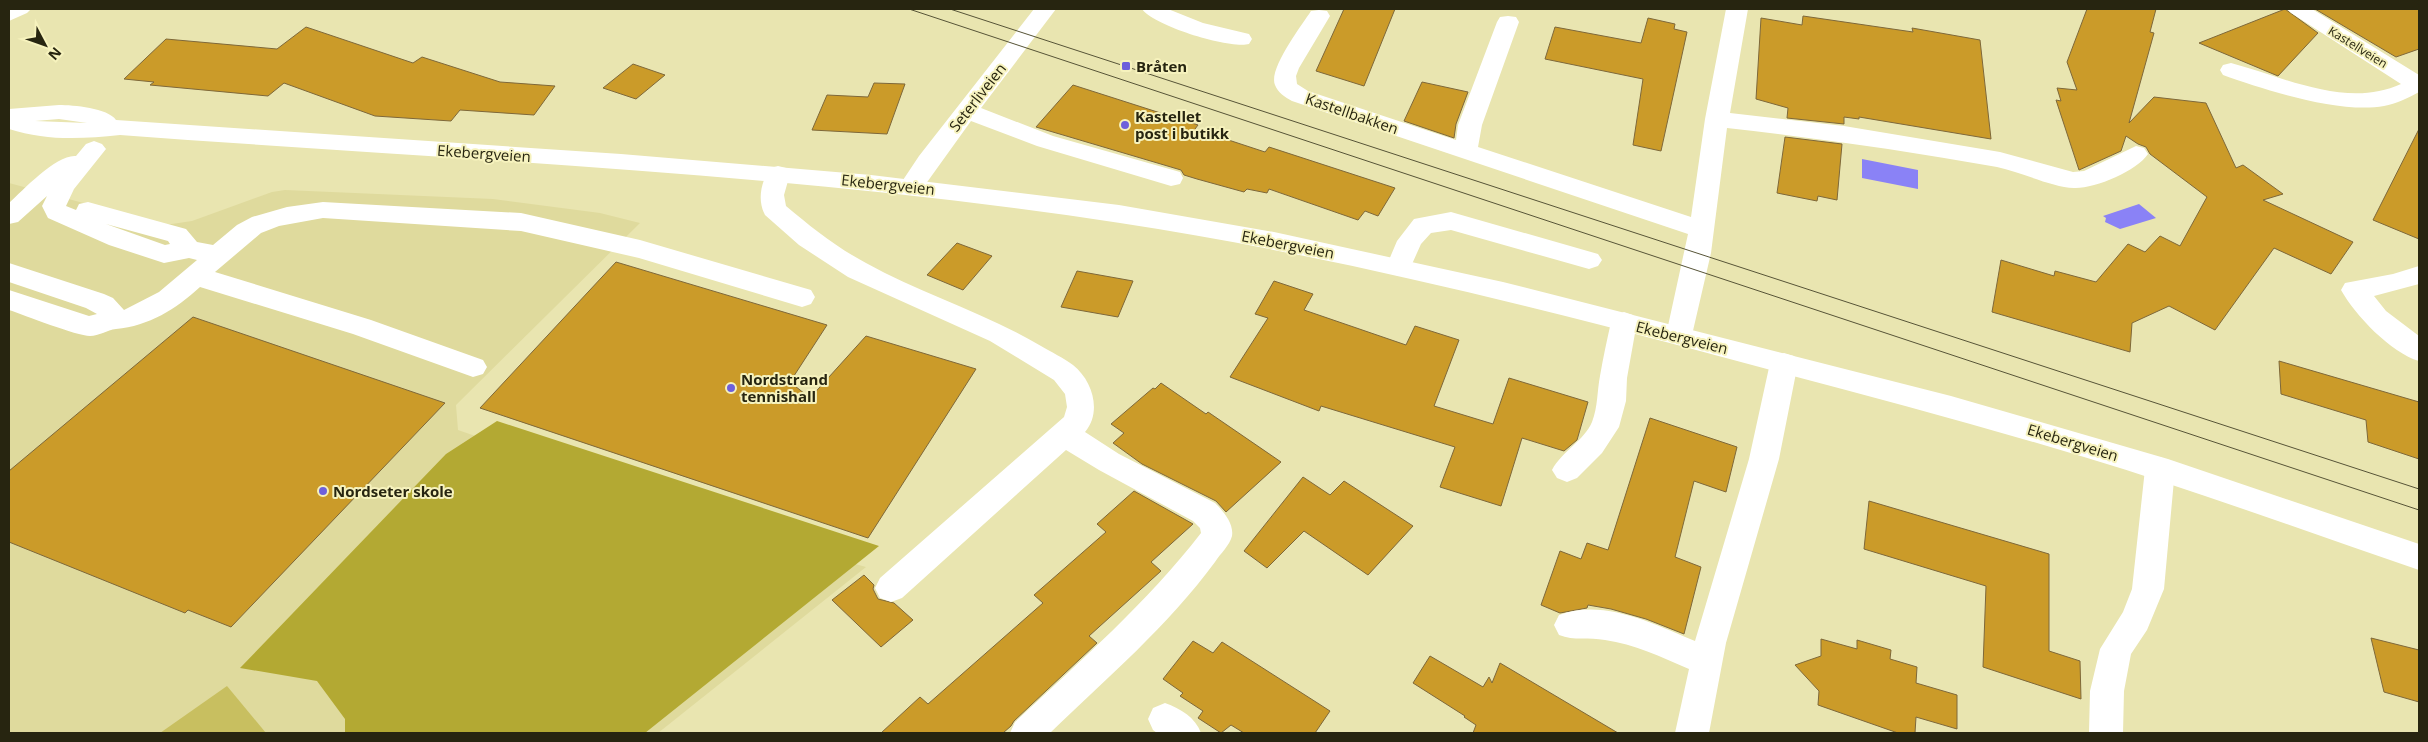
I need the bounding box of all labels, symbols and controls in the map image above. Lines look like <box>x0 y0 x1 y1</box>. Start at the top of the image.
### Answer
north arrow <box>20 20 70 70</box>
street label: Kastellveien <box>2325 22 2391 72</box>
text: N <box>44 43 66 64</box>
place label: Bråten <box>1136 56 1187 76</box>
street label: Seterliveien <box>944 59 1010 135</box>
marker: Bråten <box>1120 60 1132 72</box>
street label: Kastellbakken <box>1303 88 1401 138</box>
place label: Kastellet post i butikk <box>1135 106 1230 143</box>
marker: Kastellet post i butikk <box>1119 119 1131 131</box>
street label: Ekebergveien <box>436 140 532 166</box>
street label: Ekebergveien <box>840 169 936 199</box>
street label: Ekebergveien <box>1240 225 1336 263</box>
street label: Ekebergveien <box>1634 316 1730 358</box>
place label: Nordstrand tennishall <box>741 369 828 406</box>
marker: Nordstrand tennishall <box>725 382 737 394</box>
street label: Ekebergveien <box>2025 419 2121 465</box>
place label: Nordseter skole <box>333 481 453 501</box>
marker: Nordseter skole <box>317 485 329 497</box>

